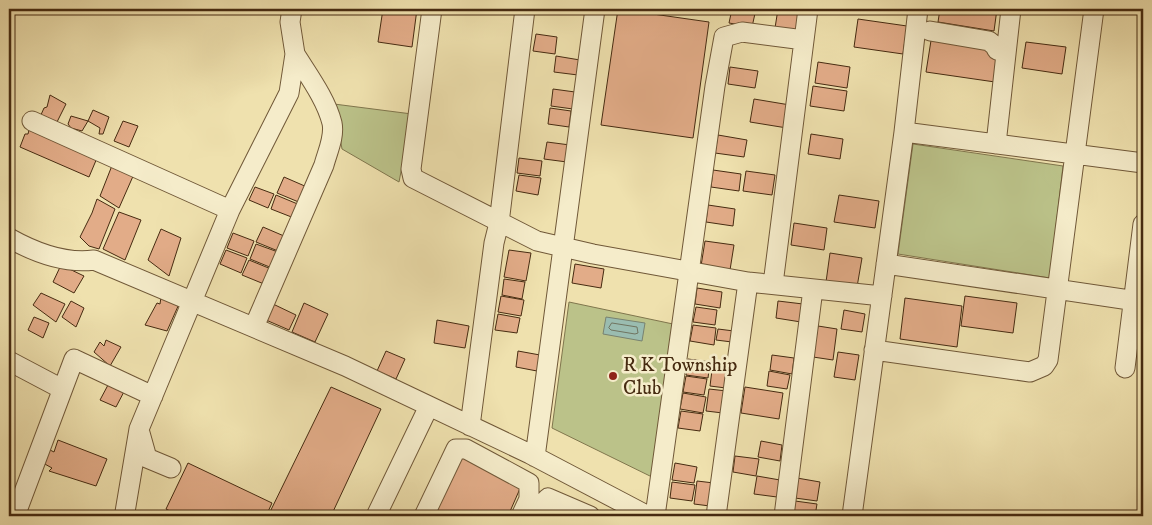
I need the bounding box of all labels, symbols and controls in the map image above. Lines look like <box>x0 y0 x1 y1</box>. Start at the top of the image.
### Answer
place label: R K Township Club <box>623 353 737 401</box>
marker: R K Township Club <box>607 370 619 382</box>

